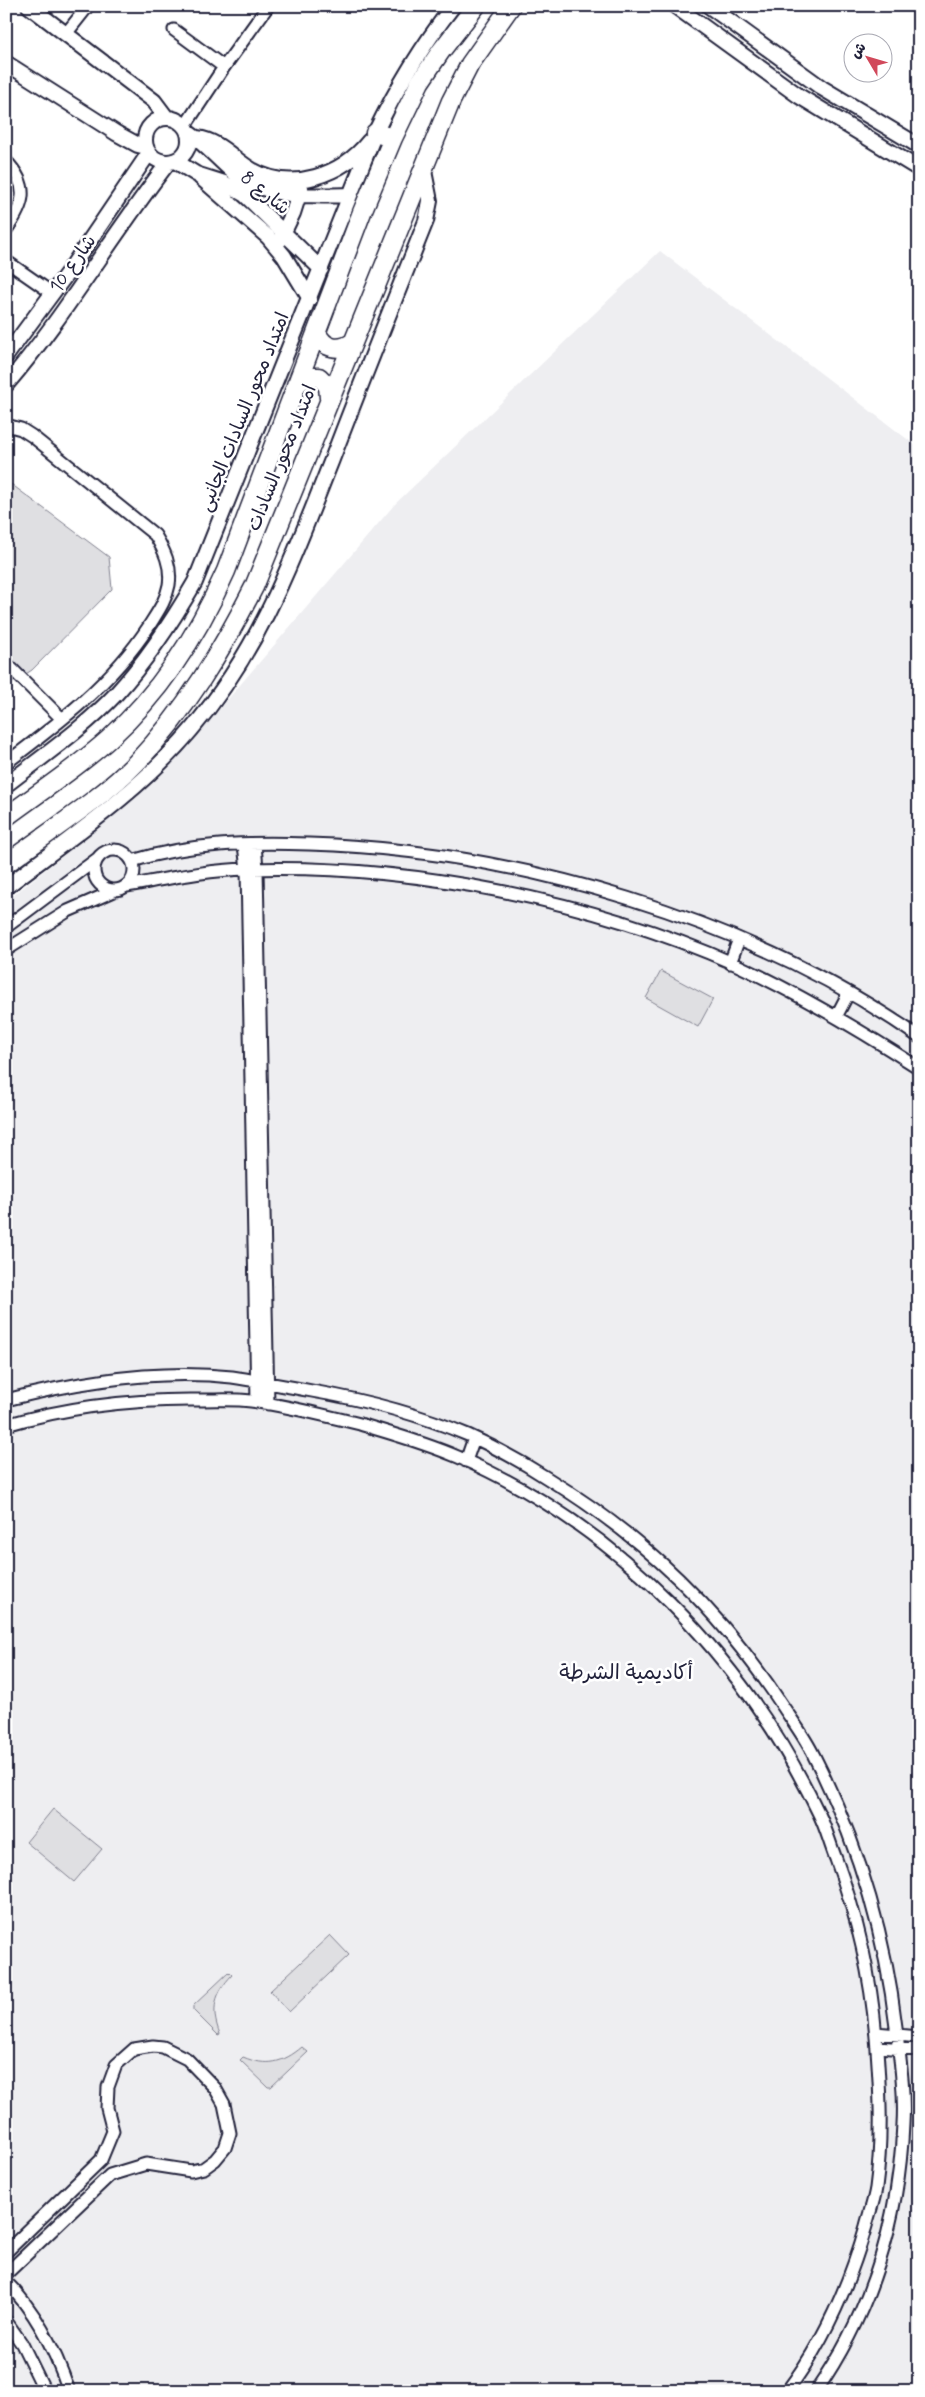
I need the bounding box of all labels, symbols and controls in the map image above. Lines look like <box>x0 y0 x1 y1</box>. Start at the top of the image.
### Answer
north arrow <box>842 32 892 82</box>
text: ش <box>847 39 870 62</box>
street label: شارع 8 <box>235 165 295 221</box>
street label: شارع 10 <box>44 230 102 298</box>
street label: امتداد محور السادات الجانبى <box>194 309 294 515</box>
street label: امتداد محور السادات <box>242 381 322 535</box>
district label: أكاديمية الشرطة <box>559 1659 693 1687</box>

